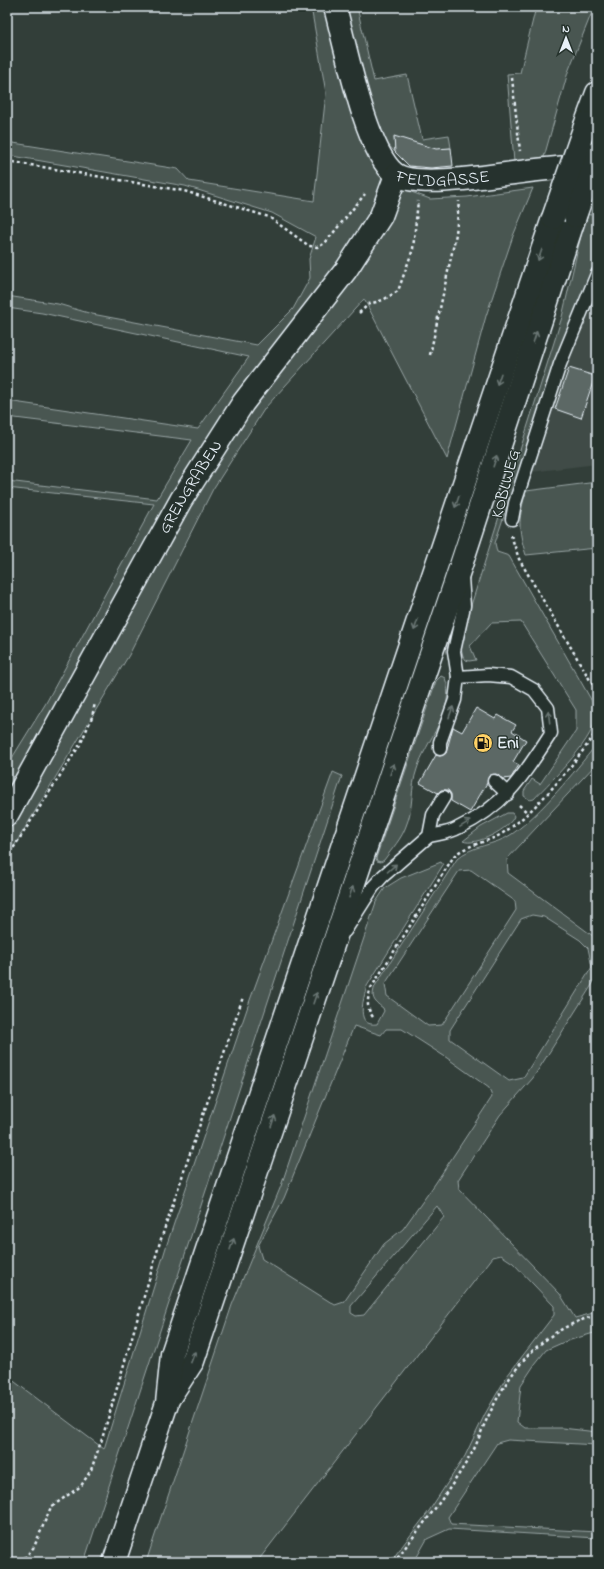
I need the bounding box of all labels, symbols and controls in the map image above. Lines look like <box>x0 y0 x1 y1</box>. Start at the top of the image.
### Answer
north arrow <box>546 18 586 58</box>
text: N <box>562 21 570 37</box>
street label: FELDGASSE <box>391 163 491 193</box>
one-way arrow <box>536 249 544 261</box>
one-way arrow <box>532 332 540 344</box>
one-way arrow <box>495 372 502 385</box>
street label: GRENGRABEN <box>152 435 229 538</box>
street label: KOBLWEG <box>485 447 527 521</box>
one-way arrow <box>492 455 500 467</box>
one-way arrow <box>453 495 461 507</box>
one-way arrow <box>412 618 419 631</box>
one-way arrow <box>447 707 455 719</box>
one-way arrow <box>546 710 553 723</box>
place label: Eni <box>497 731 519 756</box>
fuel station icon: Eni <box>472 732 494 754</box>
one-way arrow <box>389 764 397 776</box>
one-way arrow <box>459 820 471 828</box>
one-way arrow <box>387 863 398 872</box>
one-way arrow <box>348 886 355 899</box>
one-way arrow <box>312 992 319 1005</box>
one-way arrow <box>269 1115 277 1127</box>
one-way arrow <box>228 1239 236 1251</box>
one-way arrow <box>190 1352 198 1364</box>

